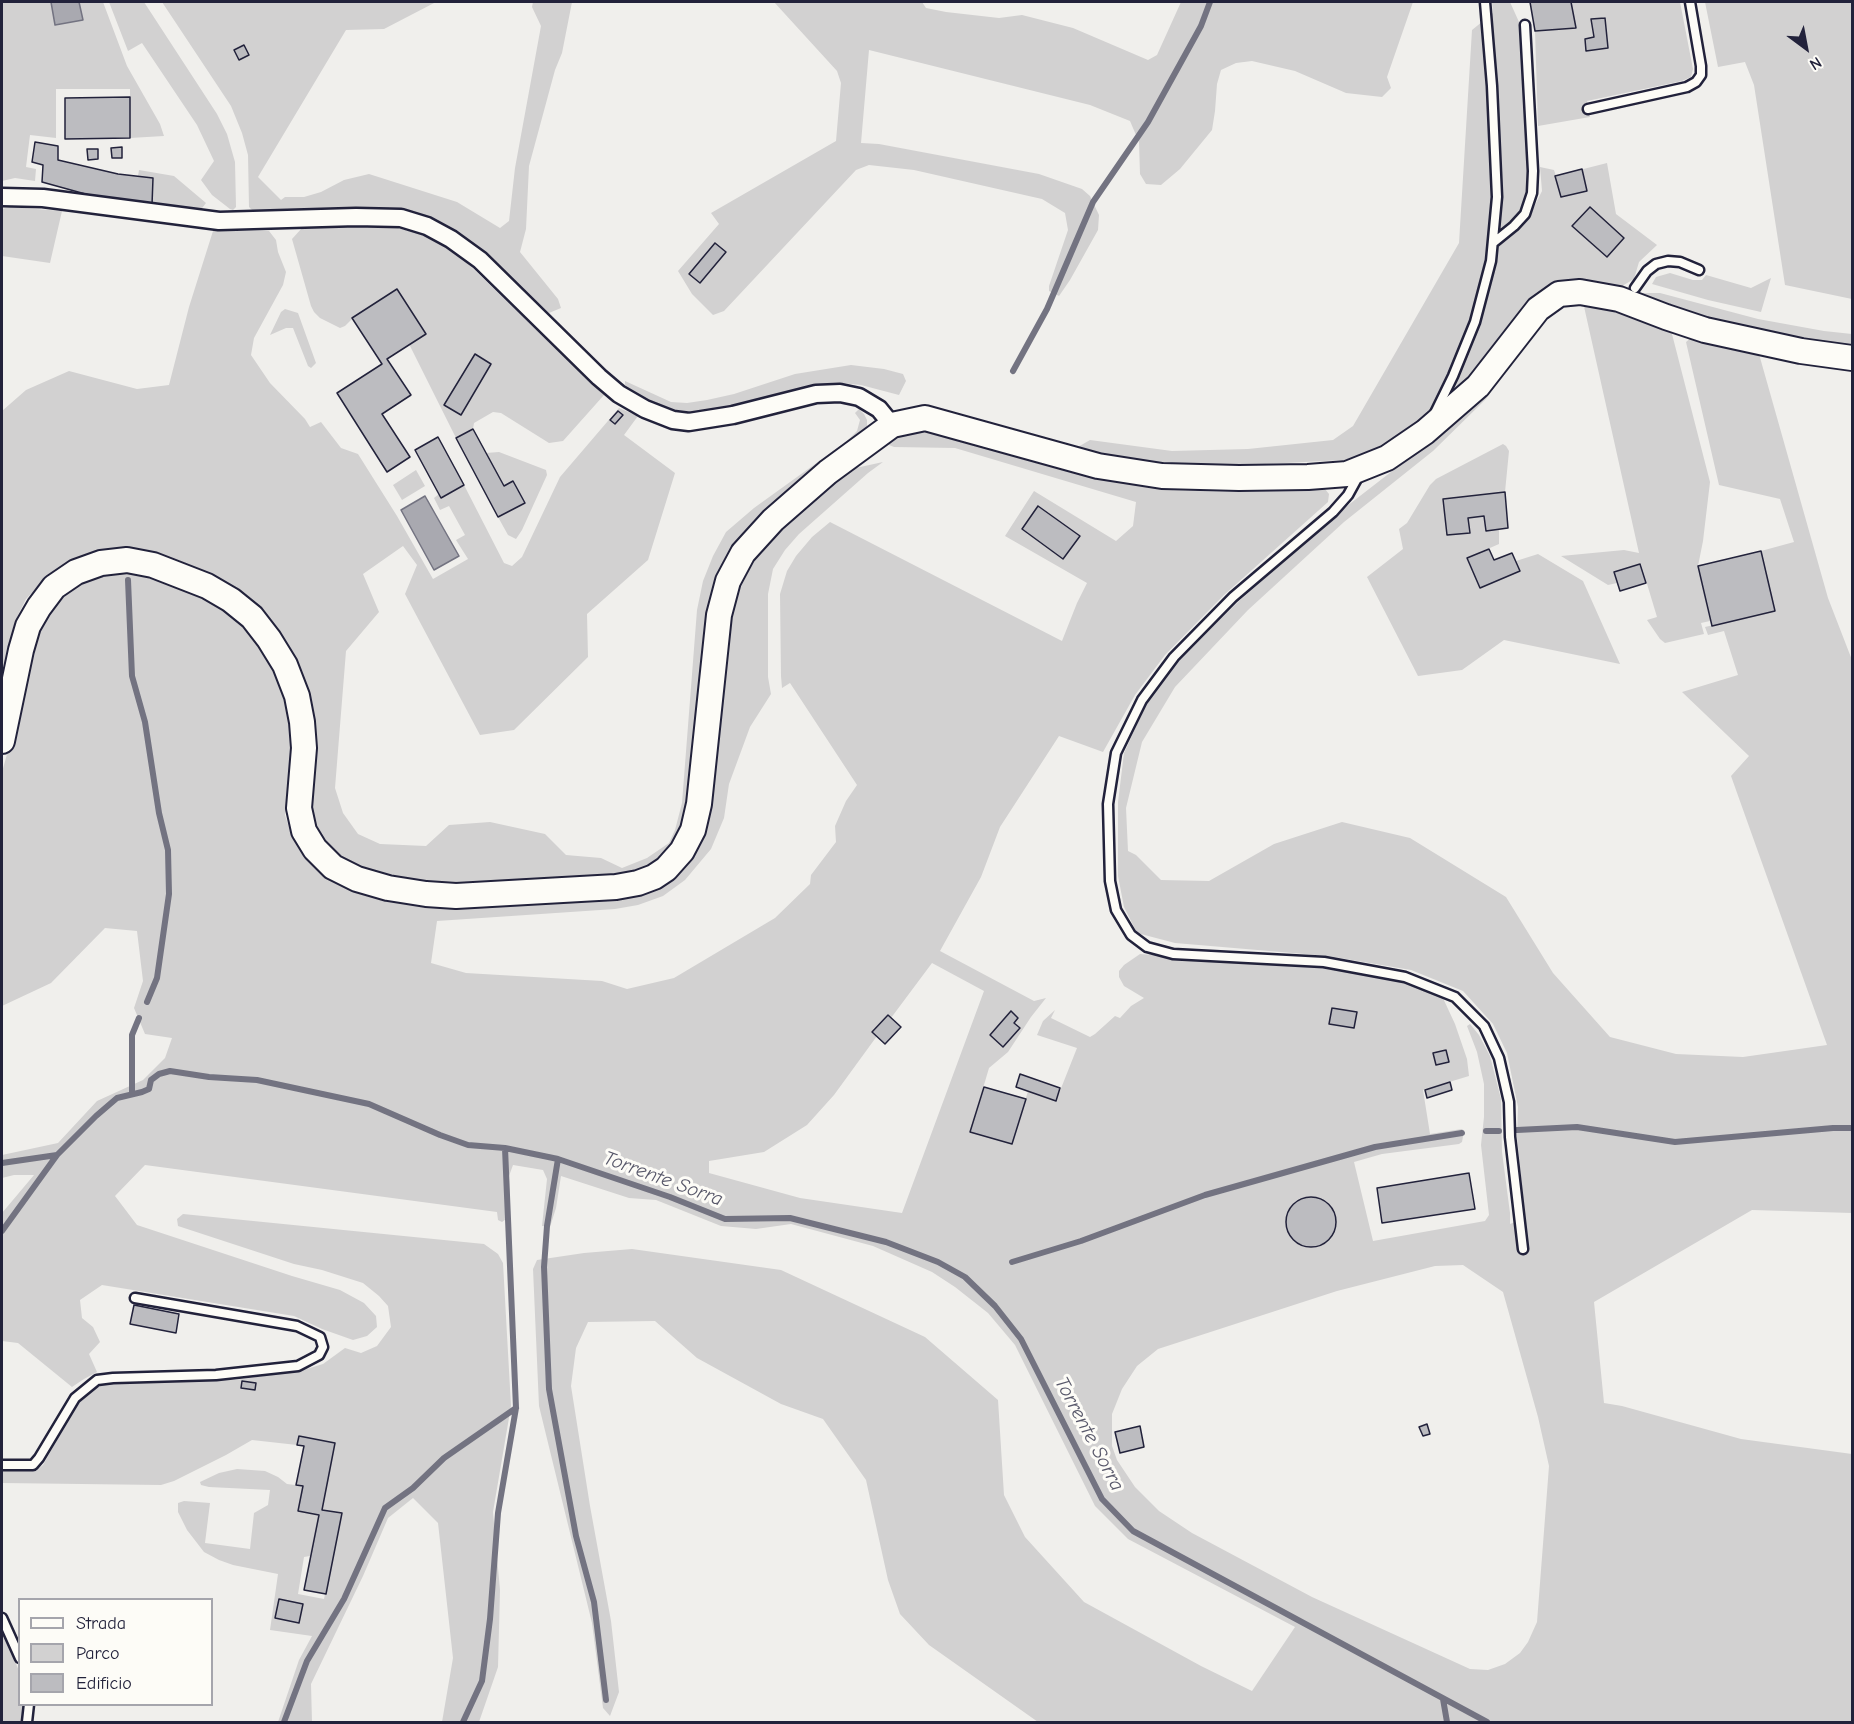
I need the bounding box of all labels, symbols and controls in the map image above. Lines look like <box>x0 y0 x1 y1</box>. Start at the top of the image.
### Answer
north arrow <box>1776 18 1836 78</box>
text: N <box>1806 53 1825 74</box>
water label: Torrente Sorra <box>600 1146 726 1212</box>
water label: Torrente Sorra <box>1049 1373 1129 1495</box>
legend <box>18 1598 213 1706</box>
text: Strada <box>76 1613 126 1634</box>
text: Parco <box>76 1643 119 1664</box>
text: Edificio <box>76 1673 132 1694</box>

